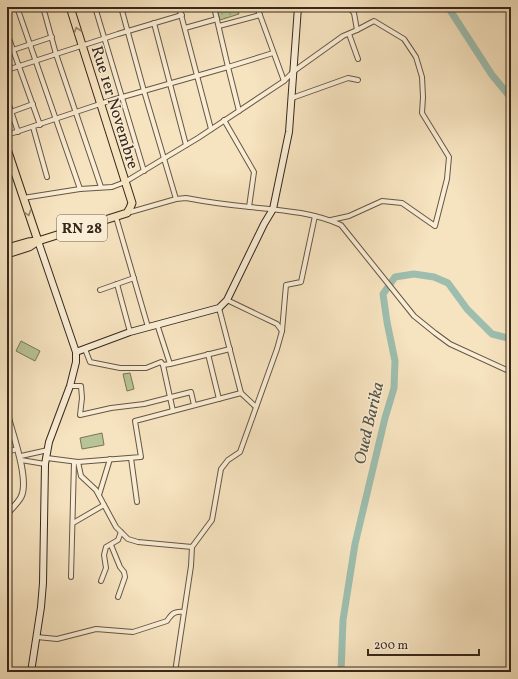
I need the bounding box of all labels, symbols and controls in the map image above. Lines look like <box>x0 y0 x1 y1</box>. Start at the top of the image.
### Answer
one-way arrow <box>73 27 82 34</box>
street label: Rue 1er Novembre <box>85 43 143 172</box>
one-way arrow <box>23 209 32 216</box>
road number: RN 28 <box>57 215 107 241</box>
water label: Oued Barika <box>349 380 390 467</box>
scale bar <box>368 631 479 657</box>
text: 200 m <box>374 638 408 654</box>

